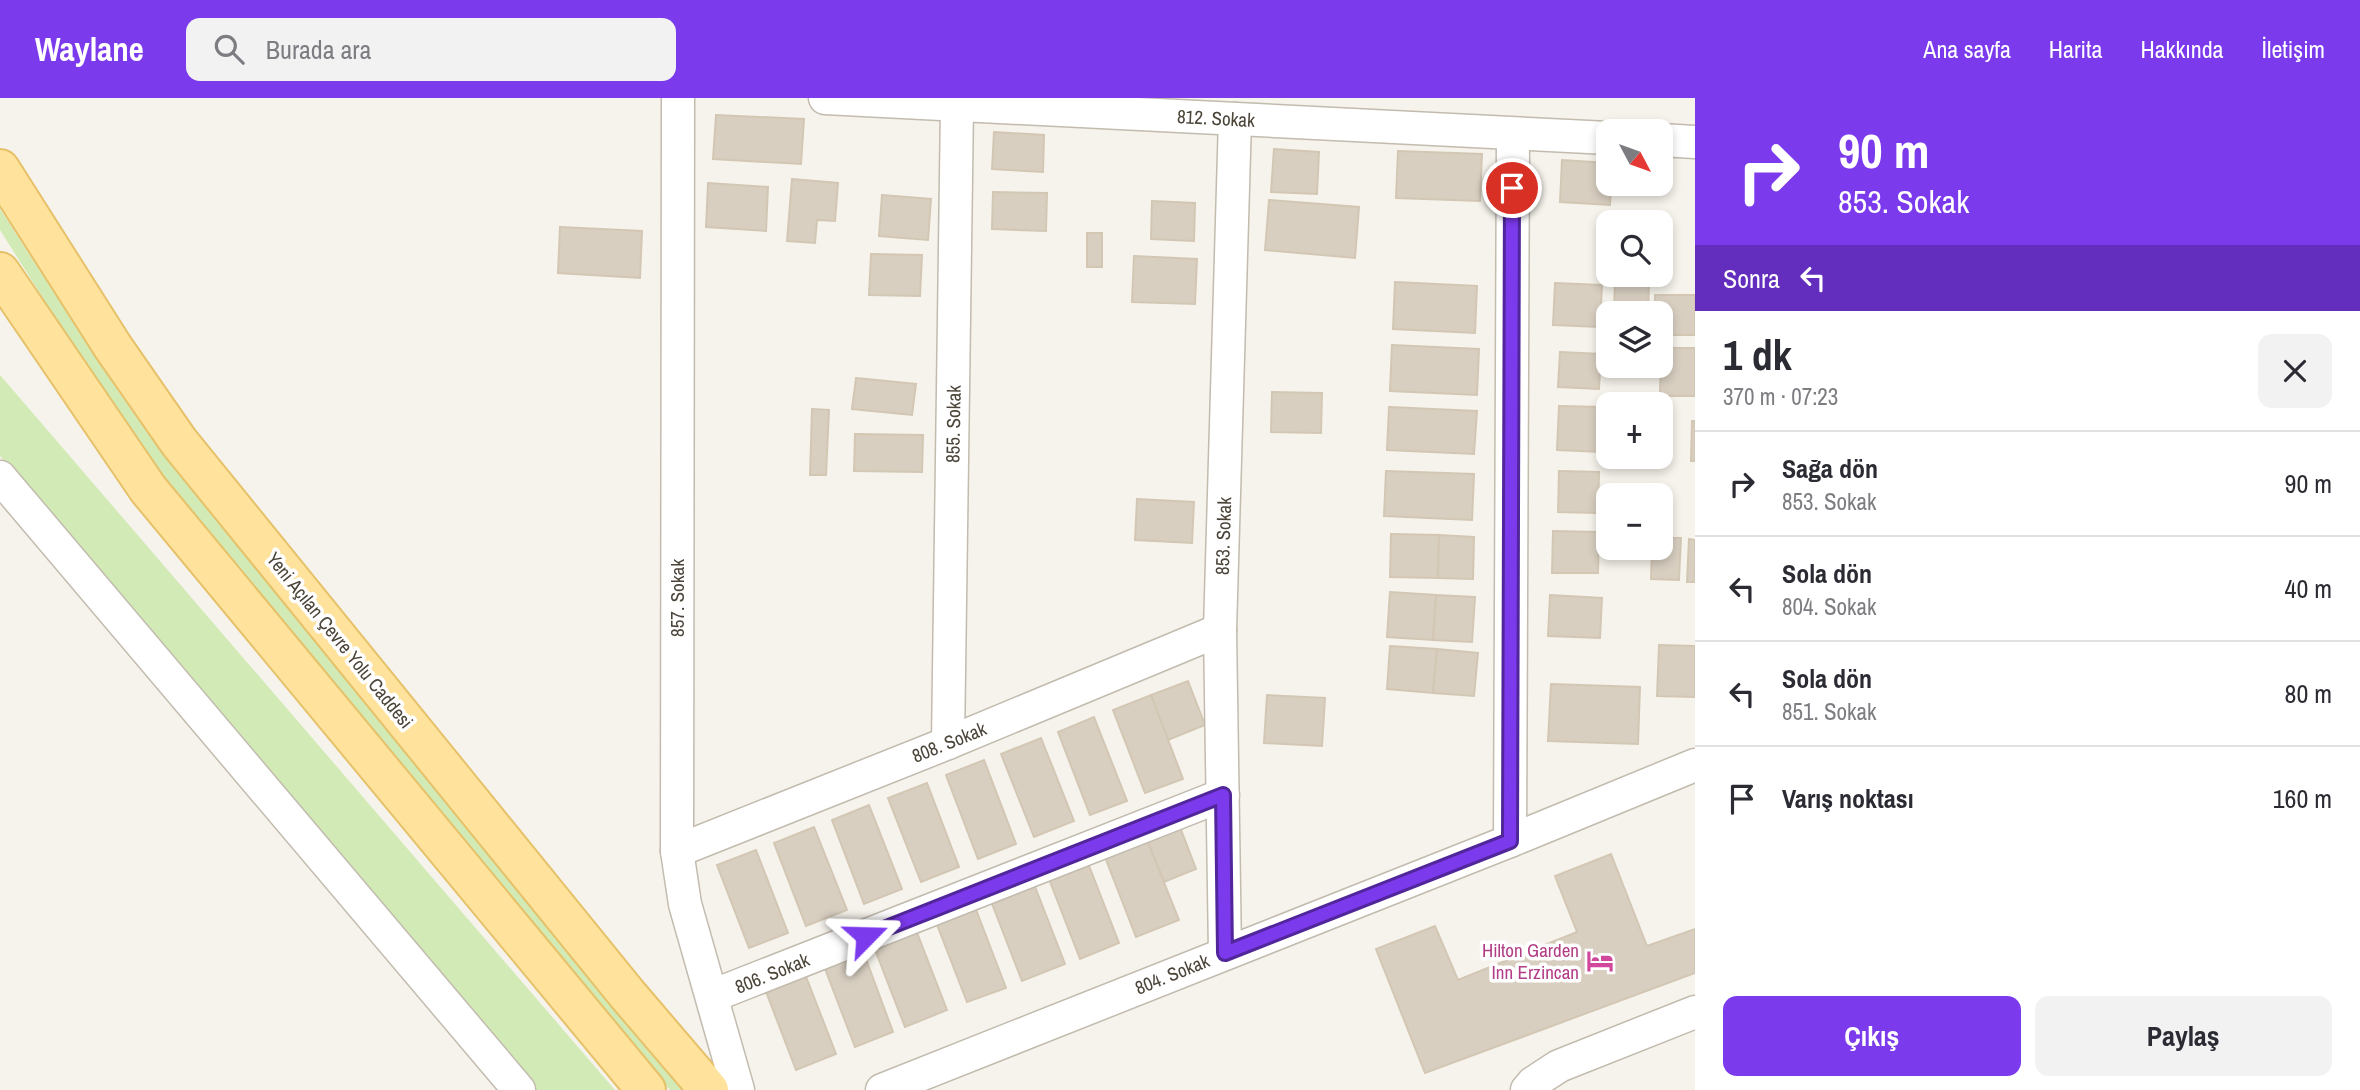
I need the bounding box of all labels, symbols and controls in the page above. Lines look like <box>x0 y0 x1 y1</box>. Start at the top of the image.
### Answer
search box <box>186 18 676 81</box>
text: Waylane <box>35 27 144 71</box>
icon: search <box>210 30 248 68</box>
text: Burada ara <box>266 32 371 67</box>
text: Ana sayfa <box>1923 33 2011 65</box>
text: Harita <box>2049 33 2102 65</box>
text: Hakkında <box>2140 33 2224 65</box>
text: İletişim <box>2262 33 2325 65</box>
street label: 812. Sokak <box>1176 103 1256 133</box>
text: 90 m <box>1838 117 1930 183</box>
north arrow <box>1596 119 1673 196</box>
map controls <box>1596 119 1673 560</box>
icon: right <box>1723 126 1814 217</box>
pin <box>1482 158 1542 218</box>
icon: arrive <box>1493 169 1531 207</box>
text: 853. Sokak <box>1838 180 1969 223</box>
button: search <box>1596 210 1673 287</box>
icon: left <box>1794 259 1832 297</box>
text: Sonra <box>1723 261 1780 296</box>
button: layers <box>1596 301 1673 378</box>
text: 1 dk <box>1723 327 1792 383</box>
button: close <box>2258 334 2332 408</box>
text: 370 m · 07:23 <box>1723 381 1838 412</box>
street label: 855. Sokak <box>939 385 967 463</box>
button: + <box>1596 392 1673 469</box>
text: Sağa dön <box>1782 451 1878 486</box>
icon: right <box>1723 465 1761 503</box>
text: 90 m <box>2285 466 2332 501</box>
button: − <box>1596 483 1673 560</box>
text: 853. Sokak <box>1782 486 1876 517</box>
street label: 853. Sokak <box>1209 496 1237 575</box>
street label: Yeni Açılan Çevre Yolu Caddesi <box>261 546 419 734</box>
text: Sola dön <box>1782 556 1872 591</box>
street label: 857. Sokak <box>664 559 690 637</box>
icon: left <box>1723 570 1761 608</box>
text: 40 m <box>2285 571 2332 606</box>
text: 804. Sokak <box>1782 591 1876 622</box>
text: Sola dön <box>1782 661 1872 696</box>
icon: left <box>1723 675 1761 713</box>
text: 80 m <box>2285 676 2332 711</box>
text: 851. Sokak <box>1782 696 1876 727</box>
street label: 808. Sokak <box>908 715 990 769</box>
icon: arrive <box>1723 780 1761 818</box>
text: Varış noktası <box>1782 781 1914 816</box>
text: 160 m <box>2273 781 2332 816</box>
position arrow <box>829 899 903 973</box>
place label: Hilton Garden Inn Erzincan <box>1482 937 1579 985</box>
street label: 806. Sokak <box>731 946 813 1000</box>
hotel icon: Hilton Garden Inn Erzincan <box>1585 946 1615 976</box>
street label: 804. Sokak <box>1131 947 1213 1001</box>
button: Çıkış <box>1723 996 2021 1076</box>
button: Paylaş <box>2035 996 2332 1076</box>

